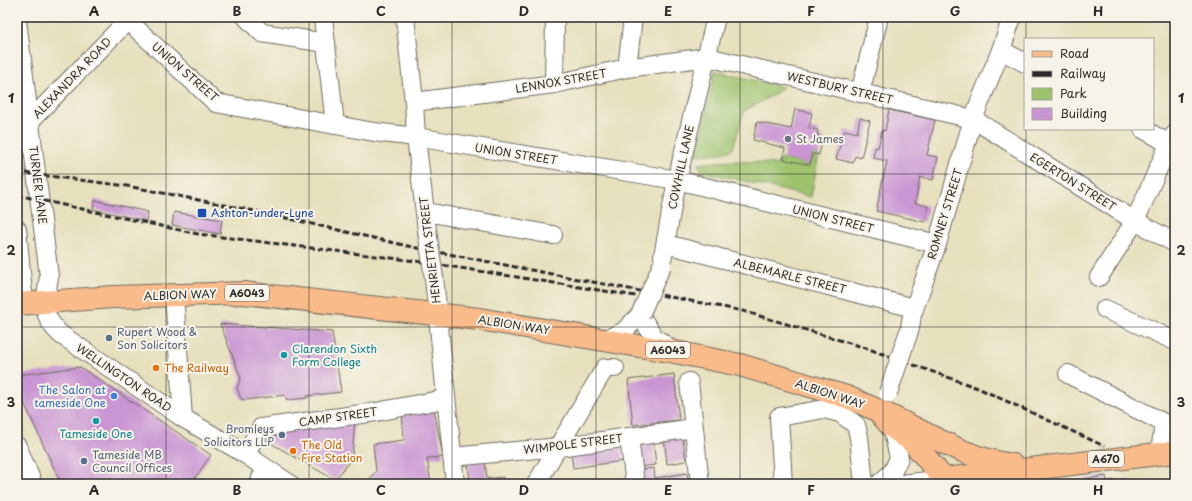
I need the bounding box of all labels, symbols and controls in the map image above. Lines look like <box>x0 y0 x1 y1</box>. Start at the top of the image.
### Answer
text: A <box>89 1 99 20</box>
text: B <box>233 1 242 20</box>
text: C <box>376 1 386 20</box>
text: D <box>519 1 529 20</box>
text: E <box>664 1 672 20</box>
text: F <box>807 1 815 20</box>
text: G <box>950 1 960 20</box>
text: H <box>1093 1 1103 20</box>
street label: ALEXANDRA ROAD <box>28 33 115 122</box>
street label: UNION STREET <box>148 38 223 106</box>
legend <box>1024 38 1154 130</box>
text: Road <box>1060 44 1089 62</box>
street label: LENNOX STREET <box>514 64 608 97</box>
text: Railway <box>1060 64 1106 82</box>
street label: WESTBURY STREET <box>785 67 895 108</box>
text: Park <box>1060 84 1087 102</box>
text: 1 <box>8 88 14 107</box>
text: 1 <box>1178 88 1184 107</box>
text: Building <box>1060 104 1107 122</box>
street label: COWHILL LANE <box>663 123 698 211</box>
place label: St James <box>796 130 844 147</box>
marker: St James <box>783 134 793 144</box>
street label: UNION STREET <box>473 139 559 169</box>
street label: TURNER LANE <box>25 145 52 225</box>
street label: EGERTON STREET <box>1027 148 1120 215</box>
street label: ROMNEY STREET <box>923 166 967 261</box>
street label: HENRIETTA STREET <box>414 195 445 305</box>
street label: UNION STREET <box>790 200 876 237</box>
place label: Ashton-under-Lyne <box>211 204 314 221</box>
marker: Ashton-under-Lyne <box>196 207 208 219</box>
text: 2 <box>6 240 16 259</box>
text: 2 <box>1176 240 1186 259</box>
street label: ALBEMARLE STREET <box>732 253 849 298</box>
street label: ALBION WAY <box>143 285 217 304</box>
road number: A6043 <box>225 285 269 301</box>
street label: ALBION WAY <box>477 310 551 339</box>
place label: Rupert Wood & Son Solicitors <box>117 323 197 353</box>
marker: Rupert Wood & Son Solicitors <box>104 333 114 343</box>
street label: WELLINGTON ROAD <box>73 339 175 416</box>
place label: Clarendon Sixth Form College <box>292 340 377 370</box>
road number: A6043 <box>646 342 690 358</box>
marker: Clarendon Sixth Form College <box>279 350 289 360</box>
place label: The Railway <box>164 359 229 376</box>
marker: The Railway <box>151 363 161 373</box>
street label: ALBION WAY <box>793 374 867 413</box>
place label: The Salon at tameside One <box>34 381 107 411</box>
marker: The Salon at tameside One <box>109 391 119 401</box>
text: 3 <box>7 392 16 411</box>
text: 3 <box>1177 392 1186 411</box>
street label: CAMP STREET <box>298 403 379 430</box>
marker: Tameside One <box>91 416 101 426</box>
place label: Bromleys Solicitors LLP <box>204 420 274 450</box>
place label: Tameside One <box>59 425 133 442</box>
street label: WIMPOLE STREET <box>523 429 624 458</box>
marker: Bromleys Solicitors LLP <box>277 430 287 440</box>
place label: The Old Fire Station <box>301 436 362 466</box>
place label: Tameside MB Council Offices <box>92 446 172 476</box>
marker: The Old Fire Station <box>288 446 298 456</box>
road number: A670 <box>1088 451 1124 467</box>
marker: Tameside MB Council Offices <box>79 456 89 466</box>
text: A <box>89 480 99 499</box>
text: B <box>233 480 242 499</box>
text: C <box>376 480 386 499</box>
text: D <box>519 480 529 499</box>
text: E <box>664 480 672 499</box>
text: F <box>807 480 815 499</box>
text: G <box>950 480 960 499</box>
text: H <box>1093 480 1103 499</box>

